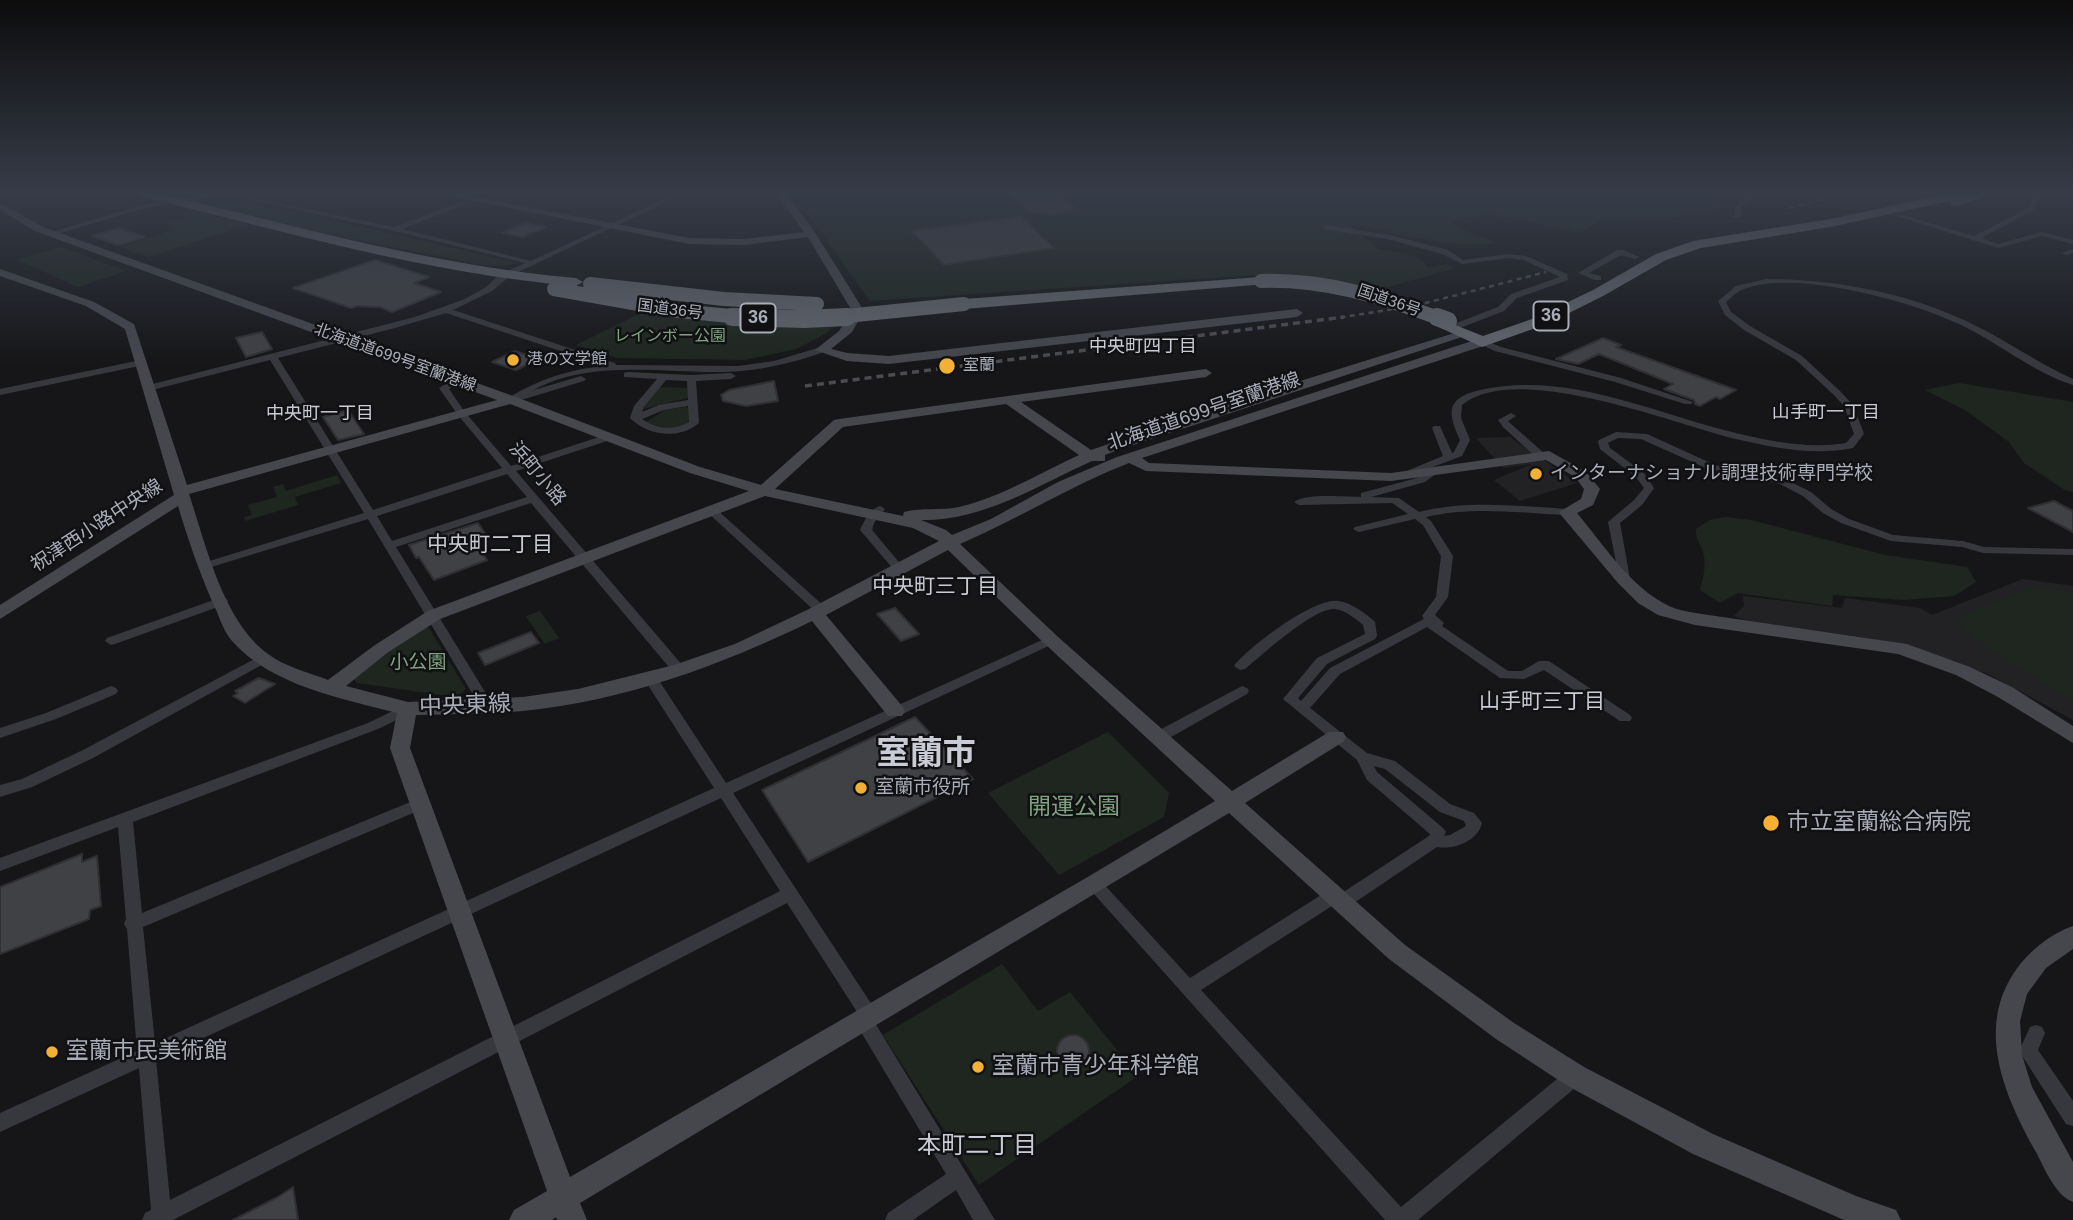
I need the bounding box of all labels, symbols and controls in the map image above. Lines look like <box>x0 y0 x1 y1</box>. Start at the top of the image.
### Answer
street label: 国道36号 <box>1355 281 1423 321</box>
street label: 国道36号 <box>636 296 704 324</box>
road number: 36 <box>1534 302 1568 330</box>
road number: 36 <box>740 304 776 332</box>
street label: 北海道道699号室蘭港線 <box>312 320 478 396</box>
park label: レインボー公園 <box>614 327 726 347</box>
district label: 中央町四丁目 <box>1089 336 1197 358</box>
place label: 港の文学館 <box>527 350 607 370</box>
marker: 港の文学館 <box>505 352 521 368</box>
marker: 室蘭 <box>937 356 957 376</box>
place label: 室蘭 <box>963 356 995 376</box>
street label: 北海道道699号室蘭港線 <box>1104 368 1304 456</box>
district label: 山手町一丁目 <box>1772 402 1880 424</box>
district label: 中央町一丁目 <box>266 403 374 425</box>
street label: 浜町小路 <box>504 438 570 510</box>
place label: インターナショナル調理技術専門学校 <box>1550 463 1873 485</box>
marker: インターナショナル調理技術専門学校 <box>1528 466 1544 482</box>
street label: 祝津西小路中央線 <box>27 475 167 577</box>
district label: 中央町二丁目 <box>427 532 553 558</box>
district label: 中央町三丁目 <box>872 574 998 600</box>
park label: 小公園 <box>390 652 446 674</box>
district label: 山手町三丁目 <box>1479 689 1605 715</box>
street label: 中央東線 <box>419 691 511 721</box>
district label: 室蘭市 <box>877 735 975 775</box>
place label: 室蘭市役所 <box>875 777 970 799</box>
marker: 室蘭市役所 <box>853 780 869 796</box>
park label: 開運公園 <box>1028 794 1120 822</box>
place label: 市立室蘭総合病院 <box>1787 809 1971 837</box>
marker: 市立室蘭総合病院 <box>1761 813 1781 833</box>
place label: 室蘭市民美術館 <box>66 1038 227 1066</box>
marker: 室蘭市民美術館 <box>44 1044 60 1060</box>
place label: 室蘭市青少年科学館 <box>992 1053 1199 1081</box>
marker: 室蘭市青少年科学館 <box>970 1059 986 1075</box>
district label: 本町二丁目 <box>917 1132 1037 1160</box>

